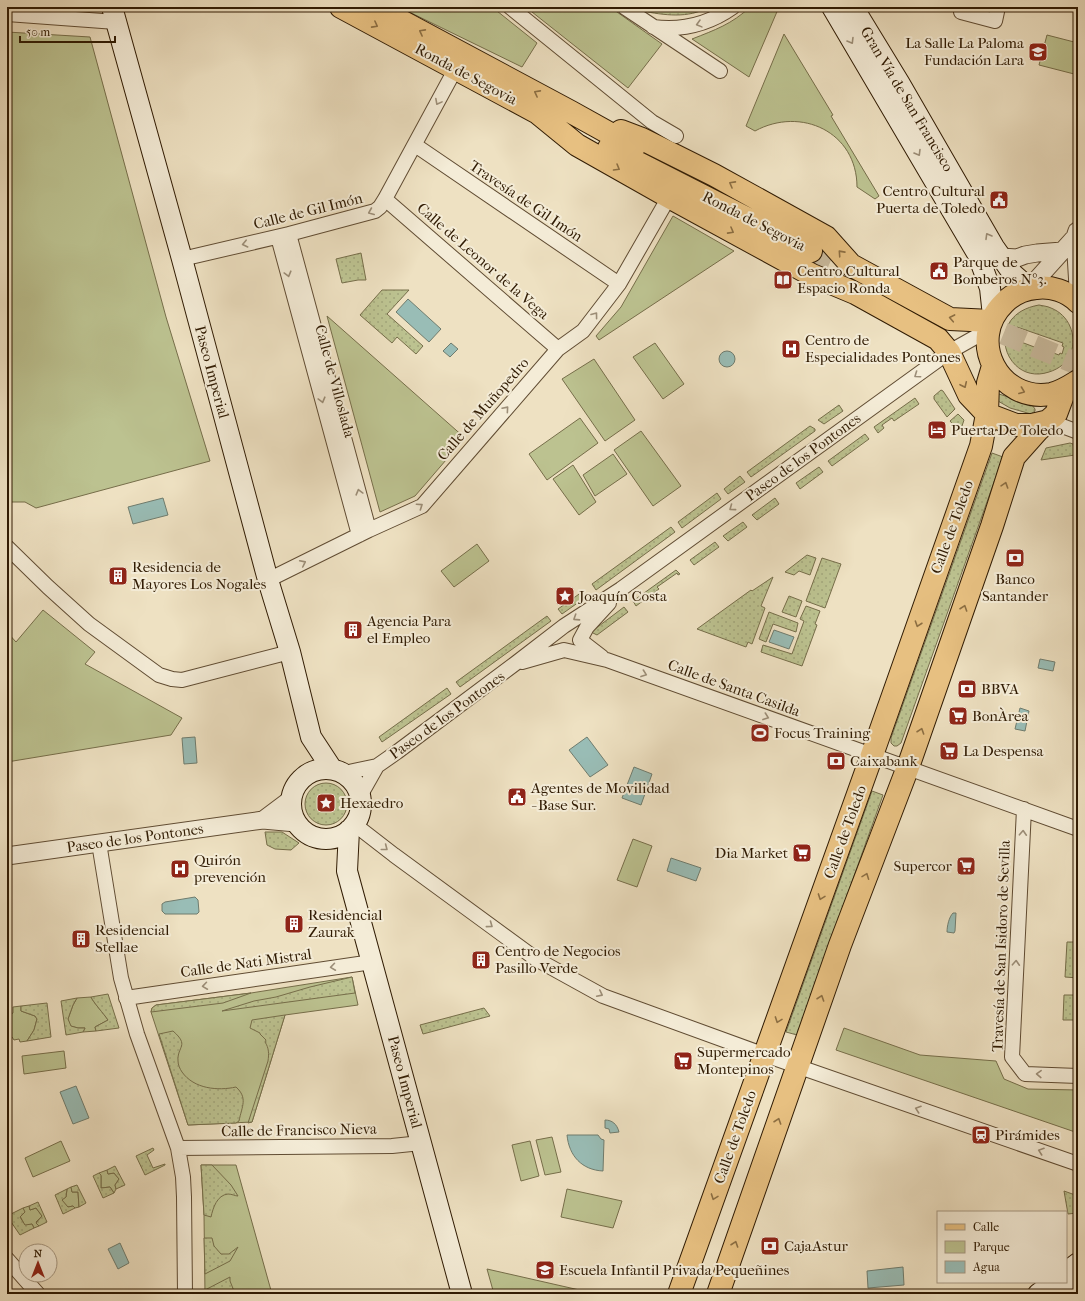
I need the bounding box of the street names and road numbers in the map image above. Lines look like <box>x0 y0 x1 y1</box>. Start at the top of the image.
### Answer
street label: Gran Vía de San Francisco <box>857 23 958 175</box>
street label: Ronda de Segovia <box>412 39 521 109</box>
street label: Travesía de Gil Imón <box>466 156 586 246</box>
street label: Ronda de Segovia <box>699 187 810 255</box>
street label: Calle de Gil Imón <box>252 189 365 233</box>
street label: Calle de Leonor de la Vega <box>413 199 553 324</box>
street label: Calle de Villoslada <box>311 323 359 441</box>
street label: Paseo Imperial <box>191 324 233 420</box>
street label: Calle de Muñopedro <box>433 354 533 464</box>
street label: Paseo de los Pontones <box>742 409 865 505</box>
street label: Calle de Toledo <box>927 477 977 576</box>
street label: Calle de Santa Casilda <box>665 656 804 721</box>
street label: Paseo de los Pontones <box>386 667 509 763</box>
street label: Calle de Toledo <box>820 782 870 881</box>
street label: Paseo de los Pontones <box>65 819 205 857</box>
street label: Travesía de San Isidoro de Sevilla <box>988 839 1014 1052</box>
street label: Calle de Nati Mistral <box>179 945 313 981</box>
street label: Paseo Imperial <box>384 1034 426 1130</box>
street label: Calle de Toledo <box>710 1087 760 1186</box>
street label: Calle de Francisco Nieva <box>221 1120 378 1140</box>

